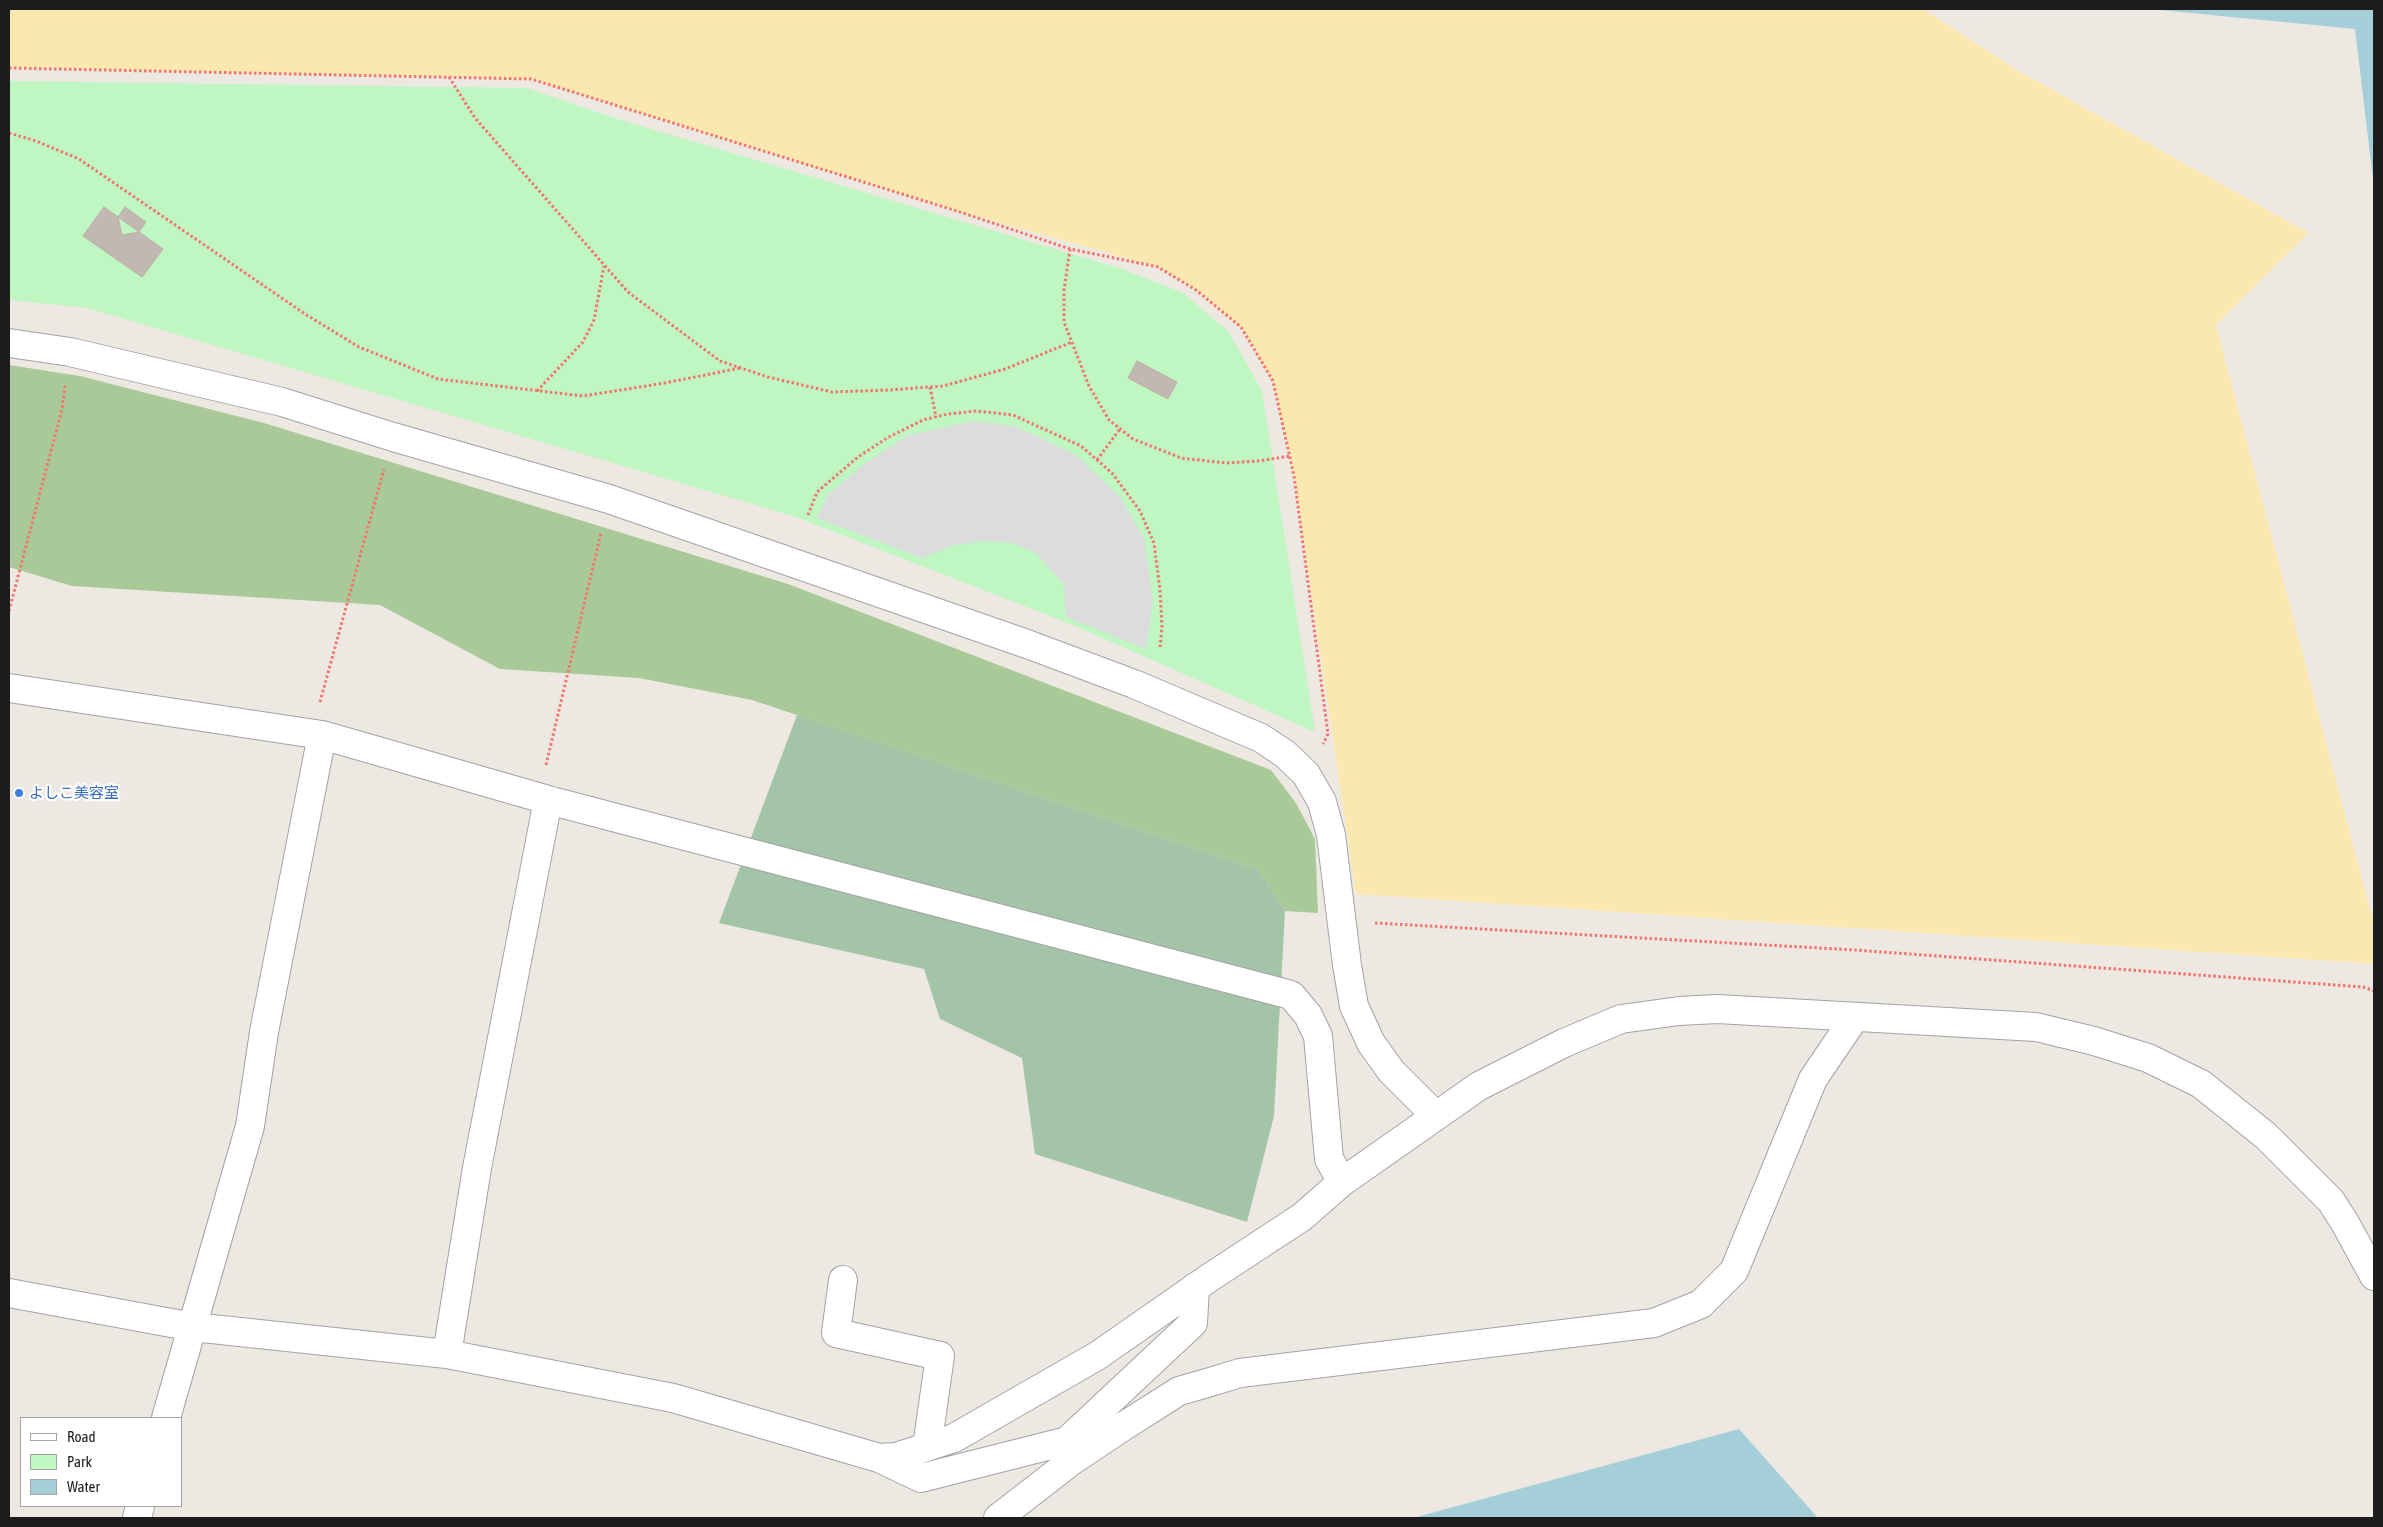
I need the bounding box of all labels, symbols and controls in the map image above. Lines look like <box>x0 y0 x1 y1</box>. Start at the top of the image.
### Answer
place label: よしこ美容室 <box>29 784 119 802</box>
marker: よしこ美容室 <box>13 787 25 799</box>
legend <box>20 1417 182 1507</box>
text: Road <box>67 1428 96 1445</box>
text: Park <box>67 1453 92 1470</box>
text: Water <box>67 1478 100 1495</box>

